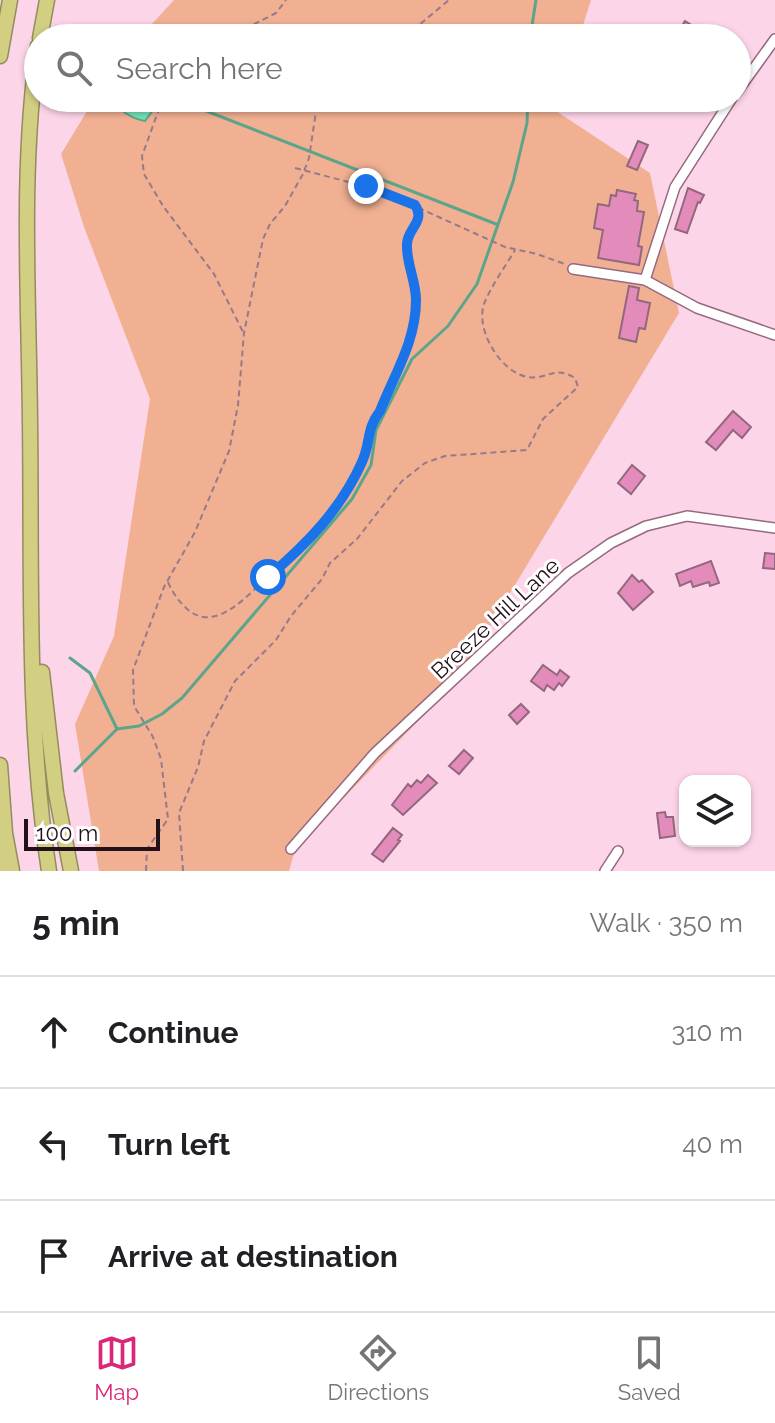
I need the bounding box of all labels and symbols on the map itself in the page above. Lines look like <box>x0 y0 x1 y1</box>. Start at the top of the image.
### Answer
route end <box>348 168 384 204</box>
street label: Breeze Hill Lane <box>426 552 564 684</box>
route start <box>250 559 286 595</box>
scale bar <box>24 815 160 851</box>

